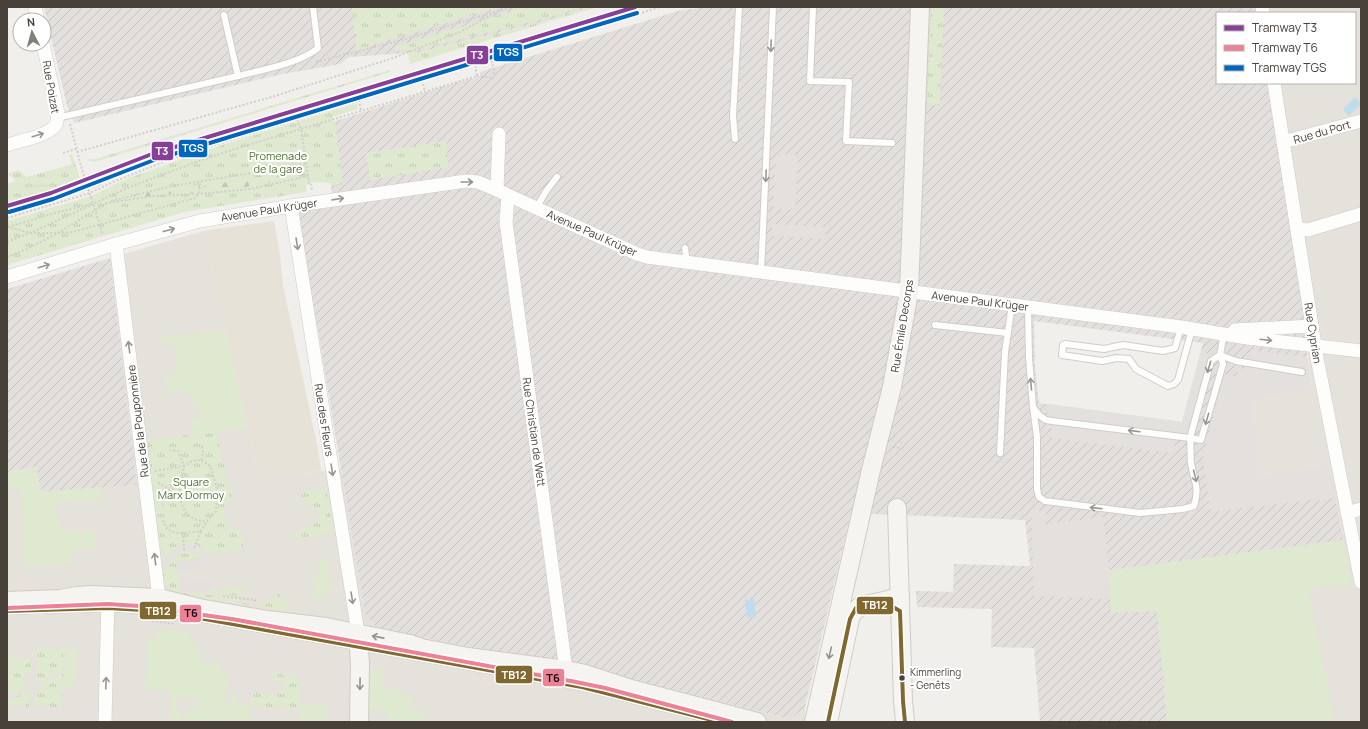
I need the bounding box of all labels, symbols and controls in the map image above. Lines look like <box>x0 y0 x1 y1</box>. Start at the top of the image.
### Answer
north arrow <box>12 12 52 52</box>
legend <box>1216 12 1356 84</box>
text: N <box>26 14 36 29</box>
text: Tramway T3 <box>1252 19 1317 36</box>
one-way arrow <box>767 39 775 52</box>
text: Tramway T6 <box>1252 39 1318 56</box>
line badge: TGS <box>493 43 523 62</box>
text: TGS <box>497 44 519 59</box>
line badge: T3 <box>466 45 489 65</box>
text: T3 <box>470 47 484 62</box>
street label: Rue Poizat <box>39 59 64 115</box>
text: Tramway TGS <box>1252 59 1326 76</box>
street label: Rue du Port <box>1292 116 1352 147</box>
one-way arrow <box>31 131 44 138</box>
line badge: TGS <box>178 139 208 158</box>
text: TGS <box>182 140 204 155</box>
line badge: T3 <box>151 141 174 161</box>
text: T3 <box>155 143 169 158</box>
park label: Promenade de la gare <box>249 148 308 176</box>
one-way arrow <box>762 169 770 182</box>
one-way arrow <box>460 178 473 186</box>
street label: Avenue Paul Krüger <box>220 194 318 225</box>
one-way arrow <box>331 195 344 203</box>
street label: Avenue Paul Krüger <box>545 206 640 259</box>
one-way arrow <box>162 225 175 233</box>
one-way arrow <box>293 238 301 251</box>
one-way arrow <box>38 262 51 269</box>
street label: Rue Émile Decorps <box>887 278 916 373</box>
street label: Avenue Paul Krüger <box>931 287 1029 314</box>
street label: Rue Cyprian <box>1301 301 1326 364</box>
one-way arrow <box>1259 336 1272 344</box>
one-way arrow <box>125 340 133 353</box>
one-way arrow <box>1205 361 1212 374</box>
street label: Rue de la Pouponnière <box>123 363 152 478</box>
street label: Rue Christian de Wett <box>519 376 550 487</box>
one-way arrow <box>1028 378 1035 391</box>
street label: Rue des Fleurs <box>311 382 338 458</box>
one-way arrow <box>1203 412 1210 425</box>
one-way arrow <box>1128 427 1141 435</box>
one-way arrow <box>328 463 336 476</box>
one-way arrow <box>1191 470 1199 483</box>
park label: Square Marx Dormoy <box>158 474 224 502</box>
one-way arrow <box>1090 504 1103 512</box>
one-way arrow <box>151 553 158 566</box>
one-way arrow <box>348 591 356 604</box>
line badge: TB12 <box>856 596 894 615</box>
text: TB12 <box>863 597 887 612</box>
line badge: TB12 <box>139 601 177 620</box>
text: TB12 <box>146 603 170 618</box>
line badge: T6 <box>179 604 202 623</box>
text: T6 <box>184 605 198 620</box>
one-way arrow <box>372 633 385 641</box>
one-way arrow <box>825 646 833 659</box>
line badge: TB12 <box>495 665 533 684</box>
place label: Kimmerling - Genêts <box>910 665 961 692</box>
text: TB12 <box>502 667 526 682</box>
line badge: T6 <box>542 668 565 687</box>
text: T6 <box>546 670 560 685</box>
marker: Kimmerling - Genêts <box>897 673 907 683</box>
one-way arrow <box>102 677 110 690</box>
one-way arrow <box>356 677 364 690</box>

